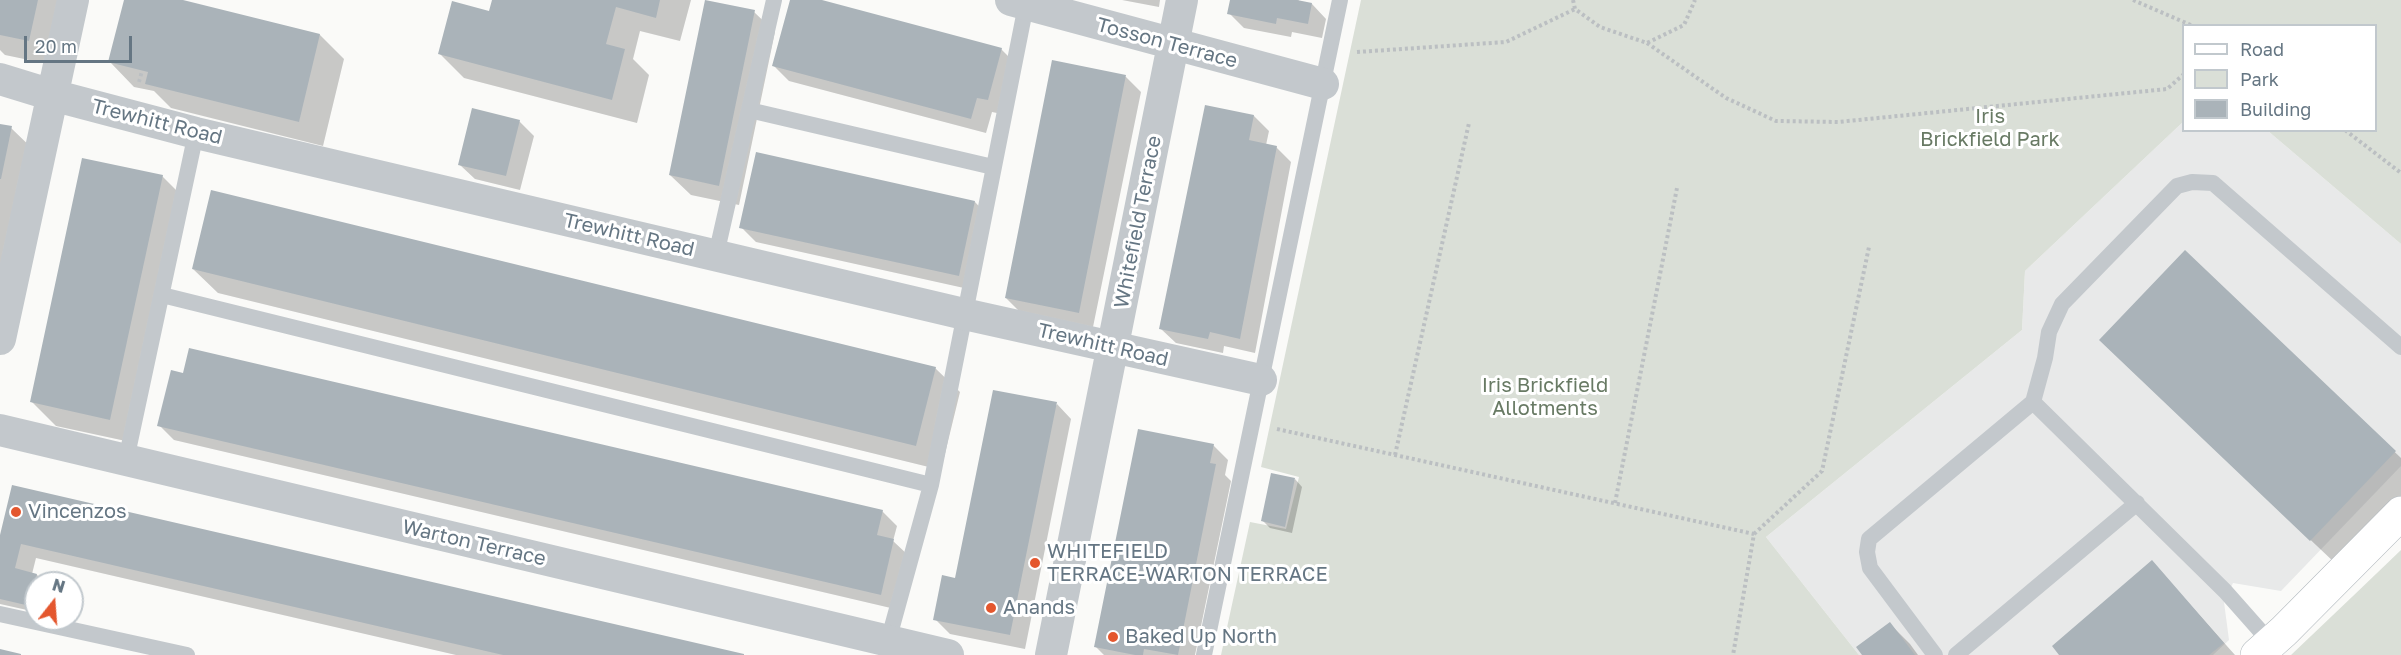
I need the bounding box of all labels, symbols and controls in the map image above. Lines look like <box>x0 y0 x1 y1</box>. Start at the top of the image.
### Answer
street label: Tosson Terrace <box>1094 13 1240 73</box>
scale bar <box>27 24 135 62</box>
legend <box>2182 24 2377 132</box>
text: 20 m <box>35 35 77 57</box>
text: Road <box>2240 38 2284 60</box>
text: Park <box>2240 68 2279 90</box>
street label: Trewhitt Road <box>89 94 225 150</box>
text: Building <box>2240 98 2311 120</box>
park label: Iris Brickfield Park <box>1920 105 2060 152</box>
street label: Whitefield Terrace <box>1109 134 1167 310</box>
street label: Trewhitt Road <box>561 208 697 262</box>
street label: Trewhitt Road <box>1035 318 1171 372</box>
park label: Iris Brickfield Allotments <box>1482 374 1608 421</box>
place label: Vincenzos <box>28 500 127 524</box>
marker: Vincenzos <box>9 505 23 519</box>
street label: Warton Terrace <box>400 515 548 571</box>
place label: WHITEFIELD TERRACE-WARTON TERRACE <box>1047 540 1328 587</box>
marker: WHITEFIELD TERRACE-WARTON TERRACE <box>1028 556 1042 570</box>
north arrow <box>24 571 84 631</box>
text: N <box>50 574 67 597</box>
place label: Anands <box>1003 596 1075 620</box>
marker: Anands <box>984 601 998 615</box>
place label: Baked Up North <box>1125 625 1277 649</box>
marker: Baked Up North <box>1106 630 1120 644</box>

